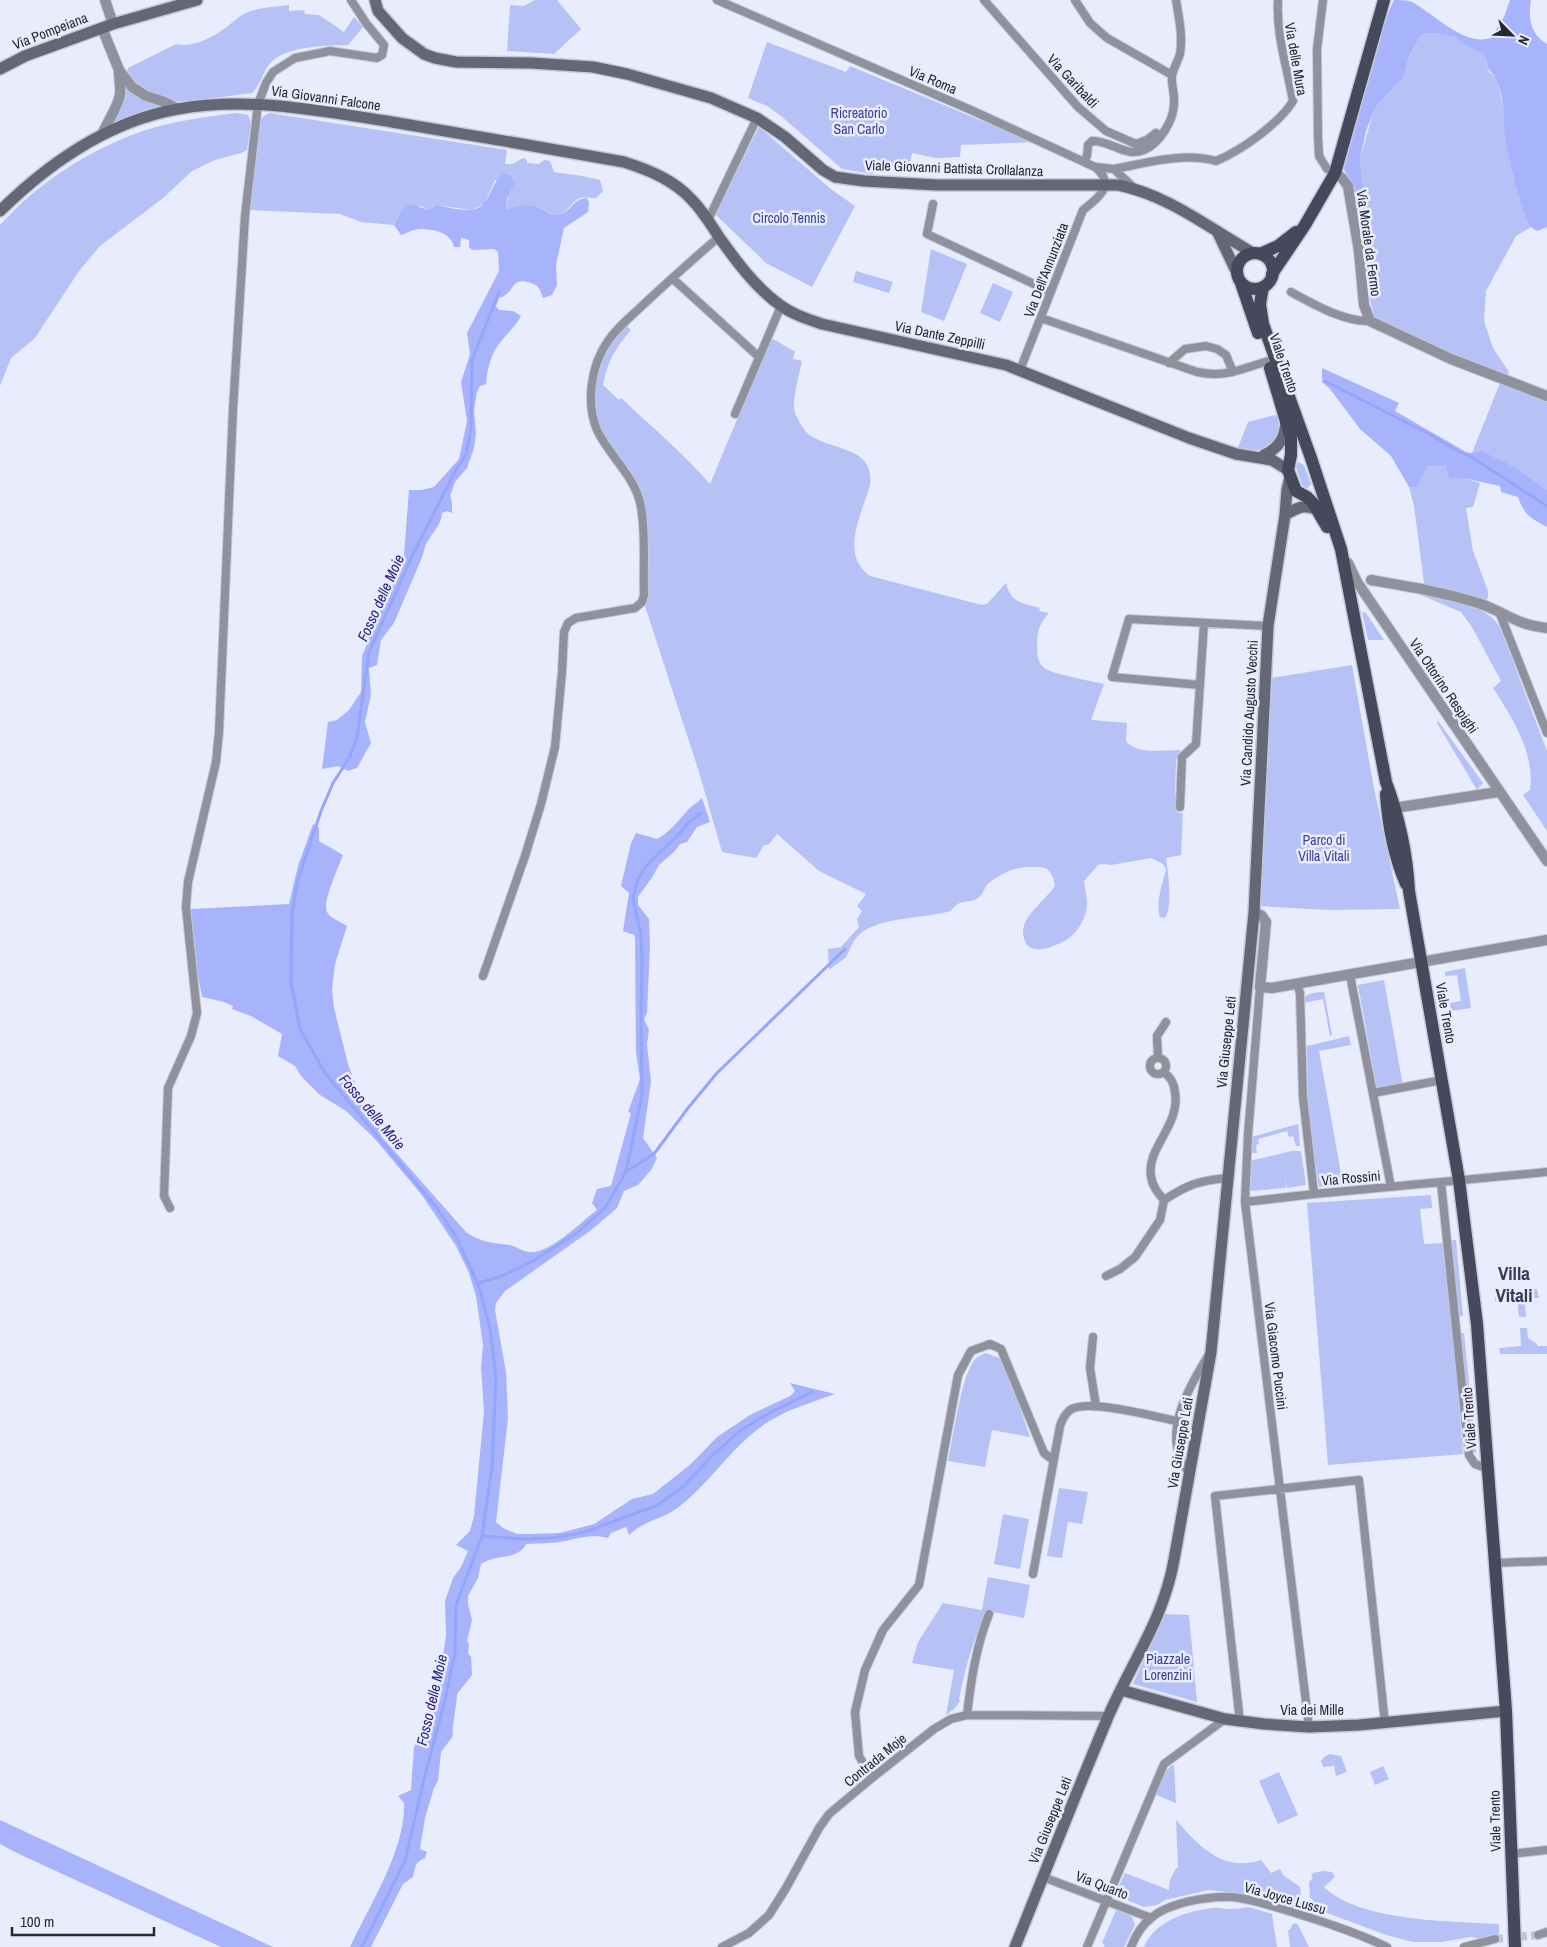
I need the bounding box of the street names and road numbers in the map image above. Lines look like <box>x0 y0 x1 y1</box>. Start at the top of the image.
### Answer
street label: Via Pompeiana <box>10 8 91 54</box>
street label: Via delle Mura <box>1281 21 1311 98</box>
street label: Via Garibaldi <box>1043 50 1103 112</box>
street label: Via Roma <box>906 62 960 98</box>
street label: Via Giovanni Falcone <box>270 81 382 115</box>
street label: Viale Giovanni Battista Crollalanza <box>864 156 1044 180</box>
street label: Via Morale da Fermo <box>1353 189 1385 297</box>
street label: Via Dell'Annunziata <box>1020 219 1073 320</box>
street label: Via Dante Zeppilli <box>893 317 987 353</box>
street label: Viale Trento <box>1265 331 1303 395</box>
street label: Via Ottorino Respighi <box>1406 635 1482 737</box>
street label: Via Candido Augusto Vecchi <box>1236 640 1262 786</box>
street label: Viale Trento <box>1432 981 1460 1045</box>
street label: Via Giuseppe Leti <box>1212 995 1240 1089</box>
street label: Via Rossini <box>1321 1166 1381 1190</box>
street label: Via Giacomo Puccini <box>1260 1301 1292 1411</box>
street label: Viale Trento <box>1458 1387 1480 1449</box>
street label: Via Giuseppe Leti <box>1163 1396 1197 1490</box>
street label: Via dei Mille <box>1280 1701 1344 1719</box>
street label: Contrada Moje <box>840 1729 910 1791</box>
street label: Via Giuseppe Leti <box>1024 1774 1076 1866</box>
street label: Viale Trento <box>1485 1790 1505 1852</box>
street label: Via Quarto <box>1073 1867 1131 1903</box>
street label: Via Joyce Lussu <box>1242 1878 1328 1918</box>

